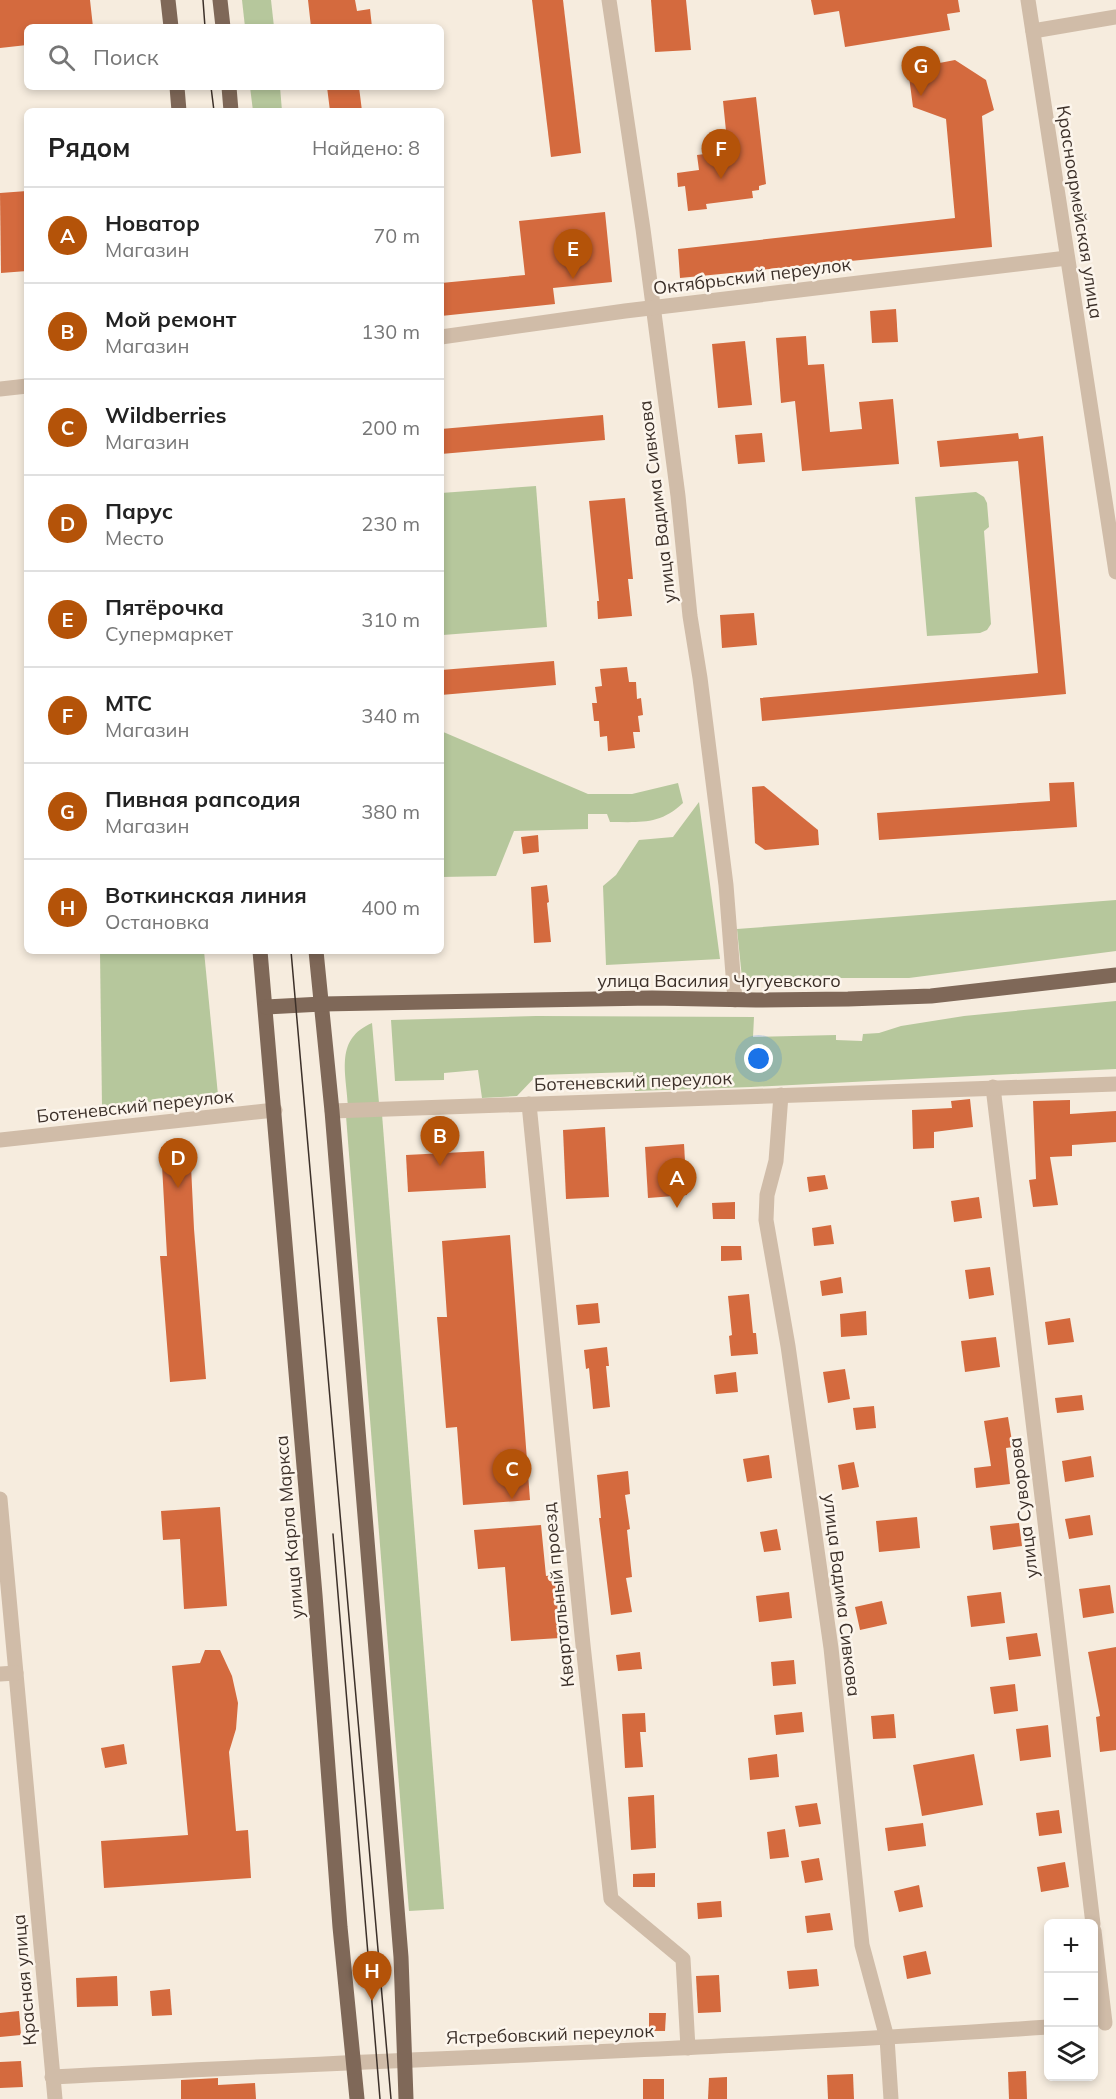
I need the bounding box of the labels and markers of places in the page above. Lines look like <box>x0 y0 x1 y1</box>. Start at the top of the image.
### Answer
pin: G <box>902 46 940 96</box>
pin: F <box>702 130 740 179</box>
pin: E <box>554 230 592 279</box>
pin: B <box>420 1116 460 1166</box>
pin: D <box>158 1138 198 1188</box>
pin: A <box>658 1158 696 1208</box>
pin: C <box>492 1450 532 1499</box>
pin: H <box>352 1952 392 2001</box>

